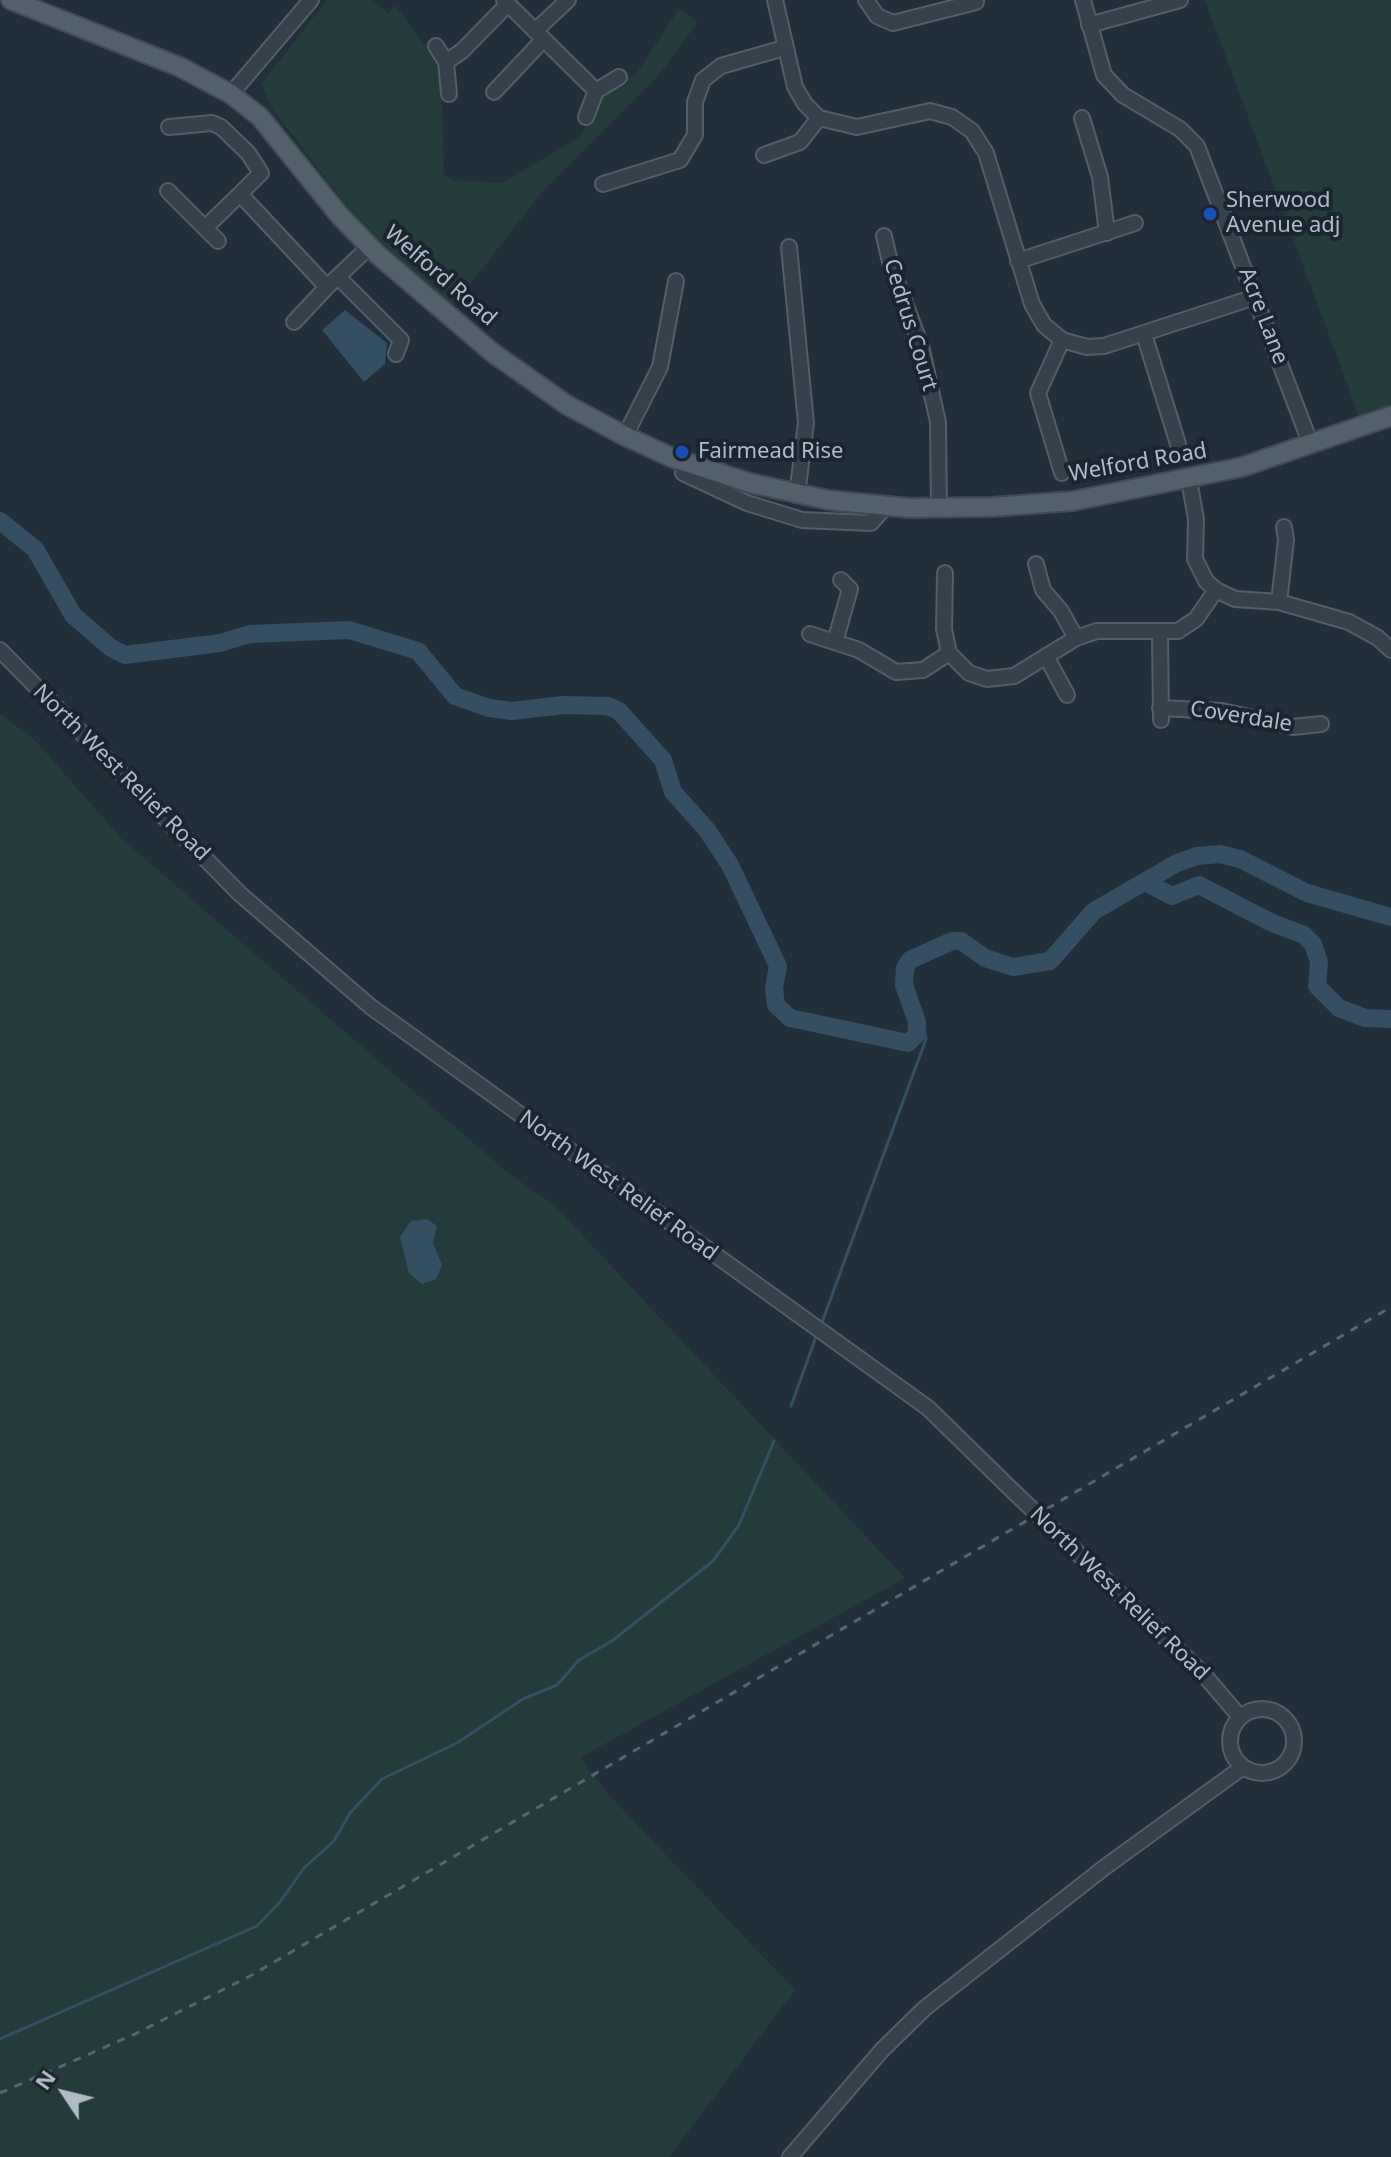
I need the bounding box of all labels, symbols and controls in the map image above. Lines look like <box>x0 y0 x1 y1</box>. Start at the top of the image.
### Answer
place label: Sherwood Avenue adj <box>1226 188 1341 240</box>
marker: Sherwood Avenue adj <box>1201 205 1219 223</box>
street label: Welford Road <box>379 220 501 332</box>
street label: Cedrus Court <box>877 256 943 394</box>
street label: Acre Lane <box>1233 264 1293 368</box>
street label: Welford Road <box>1067 438 1209 488</box>
place label: Fairmead Rise <box>698 439 843 465</box>
marker: Fairmead Rise <box>673 443 691 461</box>
street label: North West Relief Road <box>27 679 215 867</box>
street label: Coverdale <box>1188 696 1294 738</box>
street label: North West Relief Road <box>514 1105 722 1267</box>
street label: North West Relief Road <box>1024 1501 1214 1687</box>
north arrow <box>24 2053 104 2133</box>
text: N <box>27 2063 62 2095</box>

